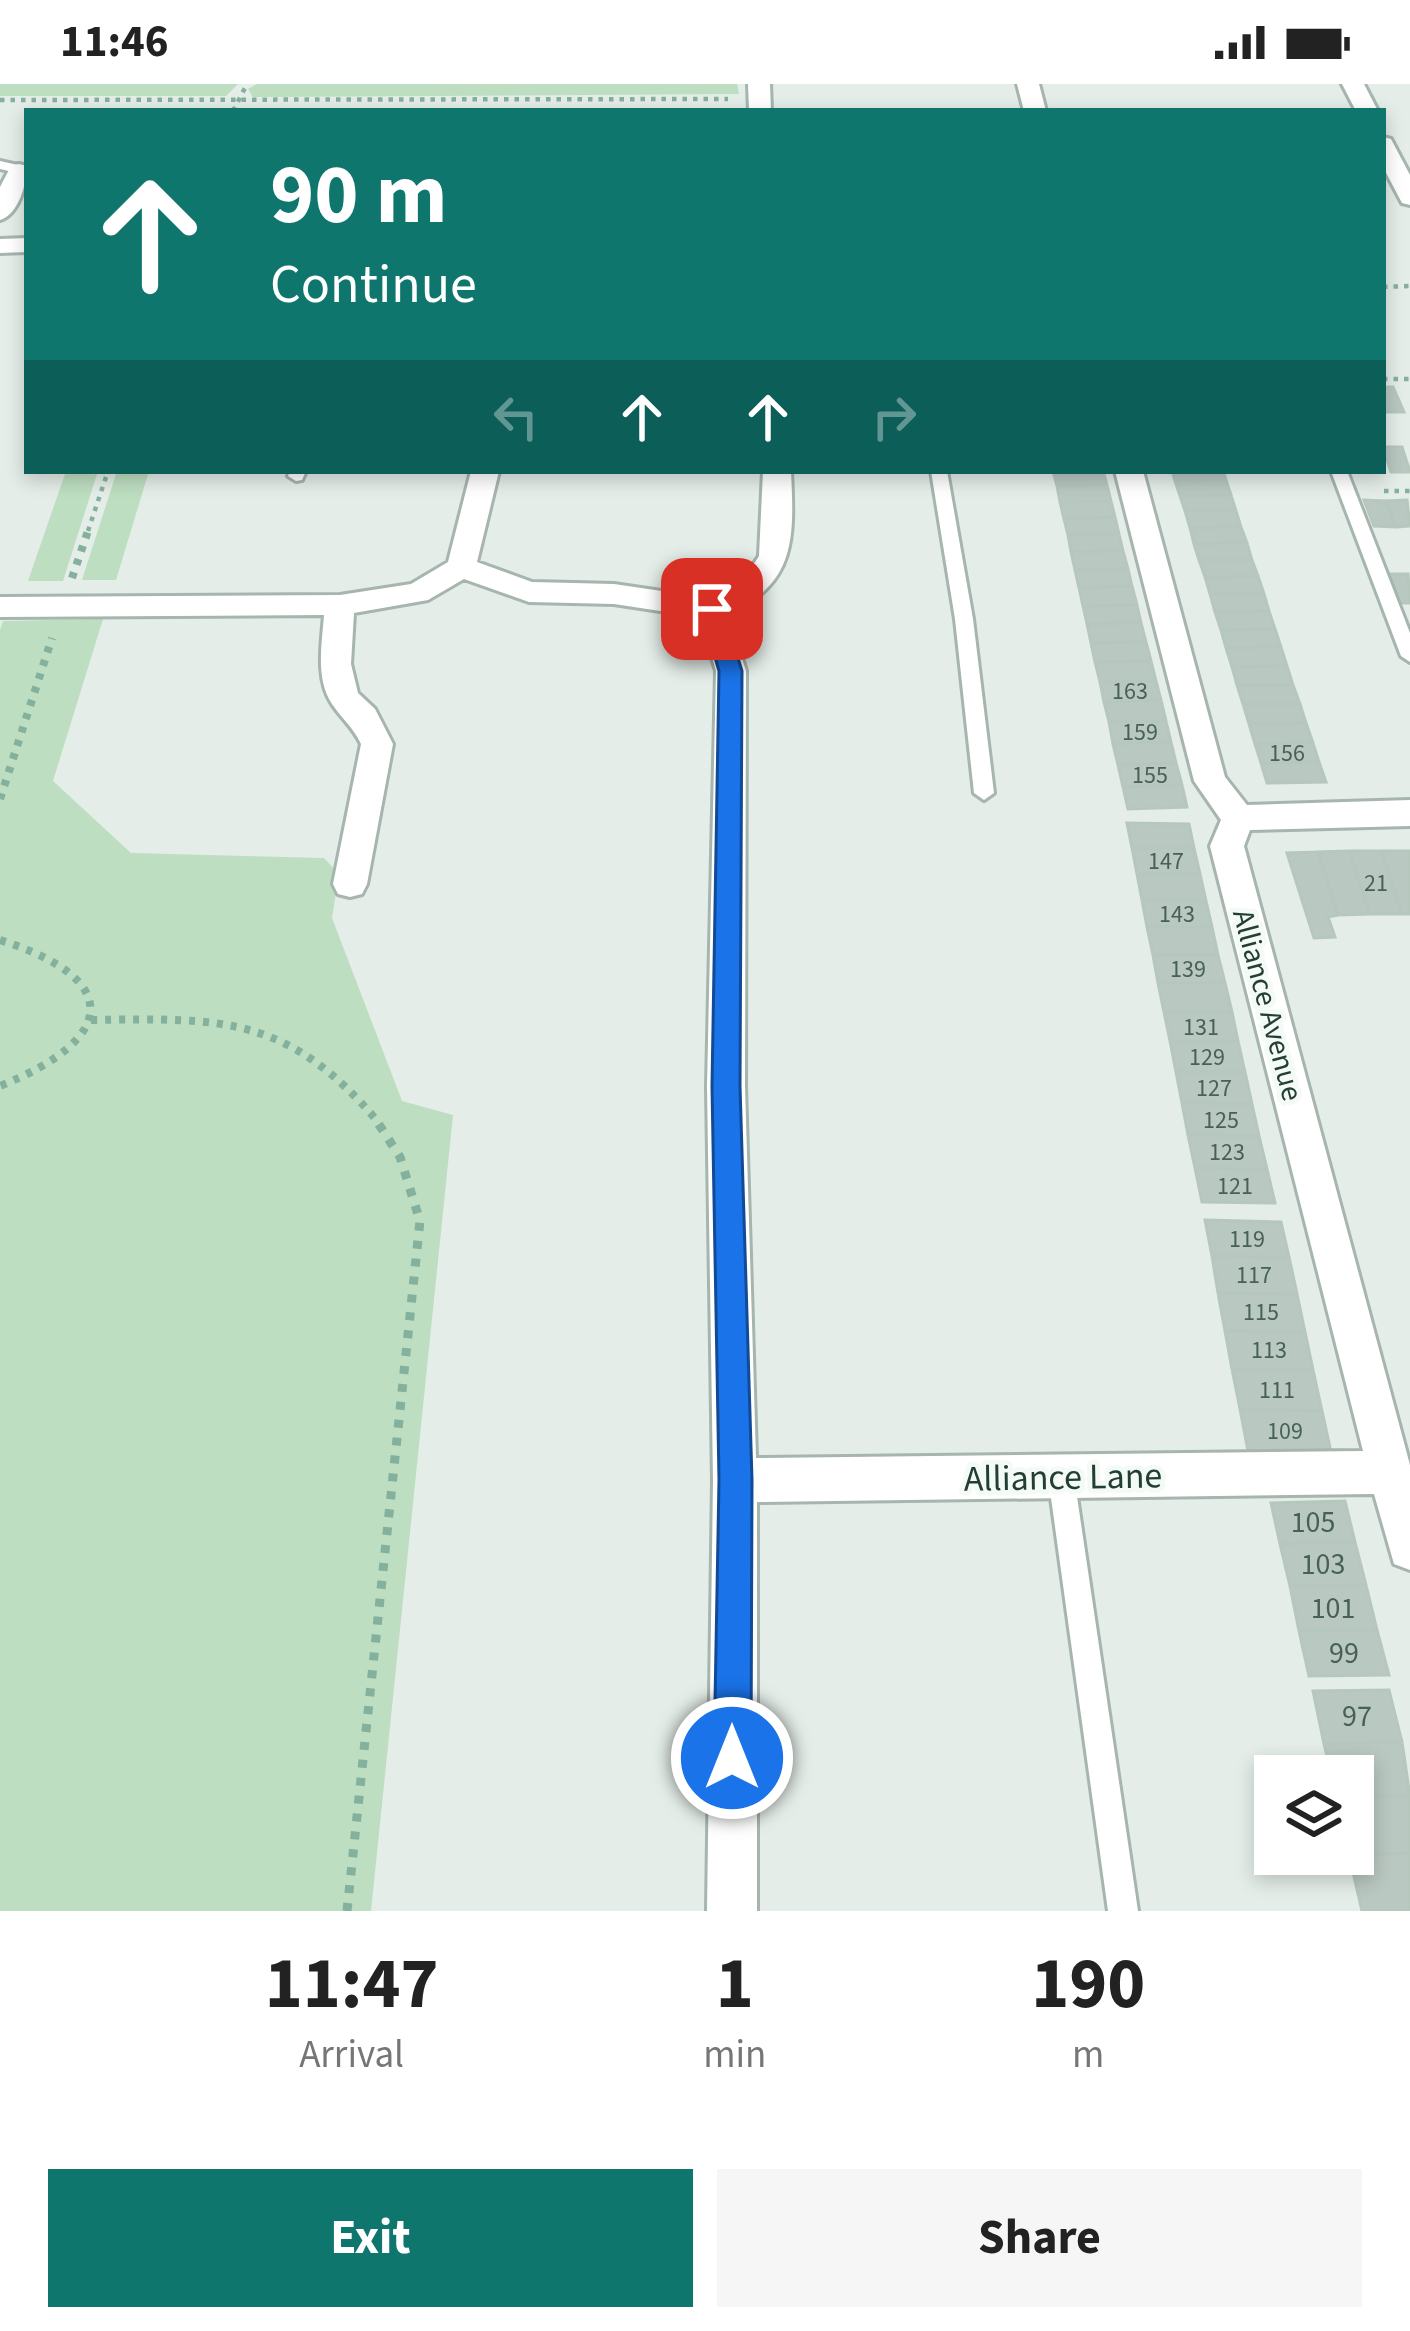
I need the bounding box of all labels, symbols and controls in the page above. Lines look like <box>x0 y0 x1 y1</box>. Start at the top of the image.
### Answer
text: 11:46 <box>60 10 169 74</box>
text: 90 m <box>270 136 448 256</box>
icon: ahead <box>72 156 228 312</box>
text: Continue <box>270 247 477 324</box>
icon: left <box>483 384 549 450</box>
icon: ahead <box>609 384 675 450</box>
icon: ahead <box>735 384 801 450</box>
icon: right <box>861 384 927 450</box>
pin <box>661 558 763 660</box>
icon: arrive <box>679 576 745 642</box>
house number: 163 <box>1112 674 1148 709</box>
house number: 159 <box>1122 715 1158 750</box>
house number: 156 <box>1269 736 1305 771</box>
house number: 155 <box>1132 758 1168 793</box>
house number: 147 <box>1148 844 1184 879</box>
house number: 21 <box>1364 866 1388 901</box>
house number: 143 <box>1159 897 1195 932</box>
street label: Alliance Avenue <box>1221 904 1314 1106</box>
house number: 139 <box>1170 952 1206 987</box>
house number: 131 <box>1183 1010 1219 1045</box>
house number: 129 <box>1189 1040 1225 1075</box>
house number: 127 <box>1196 1071 1232 1106</box>
house number: 125 <box>1203 1103 1239 1138</box>
house number: 123 <box>1209 1135 1245 1170</box>
house number: 121 <box>1217 1169 1253 1204</box>
house number: 119 <box>1229 1222 1265 1257</box>
house number: 117 <box>1236 1258 1272 1293</box>
house number: 115 <box>1243 1295 1279 1330</box>
house number: 113 <box>1251 1333 1287 1368</box>
house number: 111 <box>1259 1373 1295 1408</box>
house number: 109 <box>1267 1414 1303 1449</box>
street label: Alliance Lane <box>963 1450 1163 1505</box>
house number: 105 <box>1291 1501 1335 1544</box>
house number: 103 <box>1301 1543 1345 1586</box>
house number: 101 <box>1311 1587 1355 1630</box>
house number: 99 <box>1329 1632 1359 1675</box>
position arrow <box>669 1695 795 1821</box>
house number: 97 <box>1342 1695 1372 1738</box>
map controls <box>1254 1755 1374 1875</box>
button: layers <box>1254 1755 1374 1875</box>
text: 11:47 <box>265 1933 438 2036</box>
text: 1 <box>716 1933 754 2036</box>
text: 190 <box>1031 1933 1145 2036</box>
text: Arrival <box>299 2027 404 2083</box>
text: min <box>703 2027 766 2083</box>
text: m <box>1072 2027 1104 2083</box>
button: Exit <box>48 2169 693 2307</box>
button: Share <box>717 2169 1362 2307</box>

